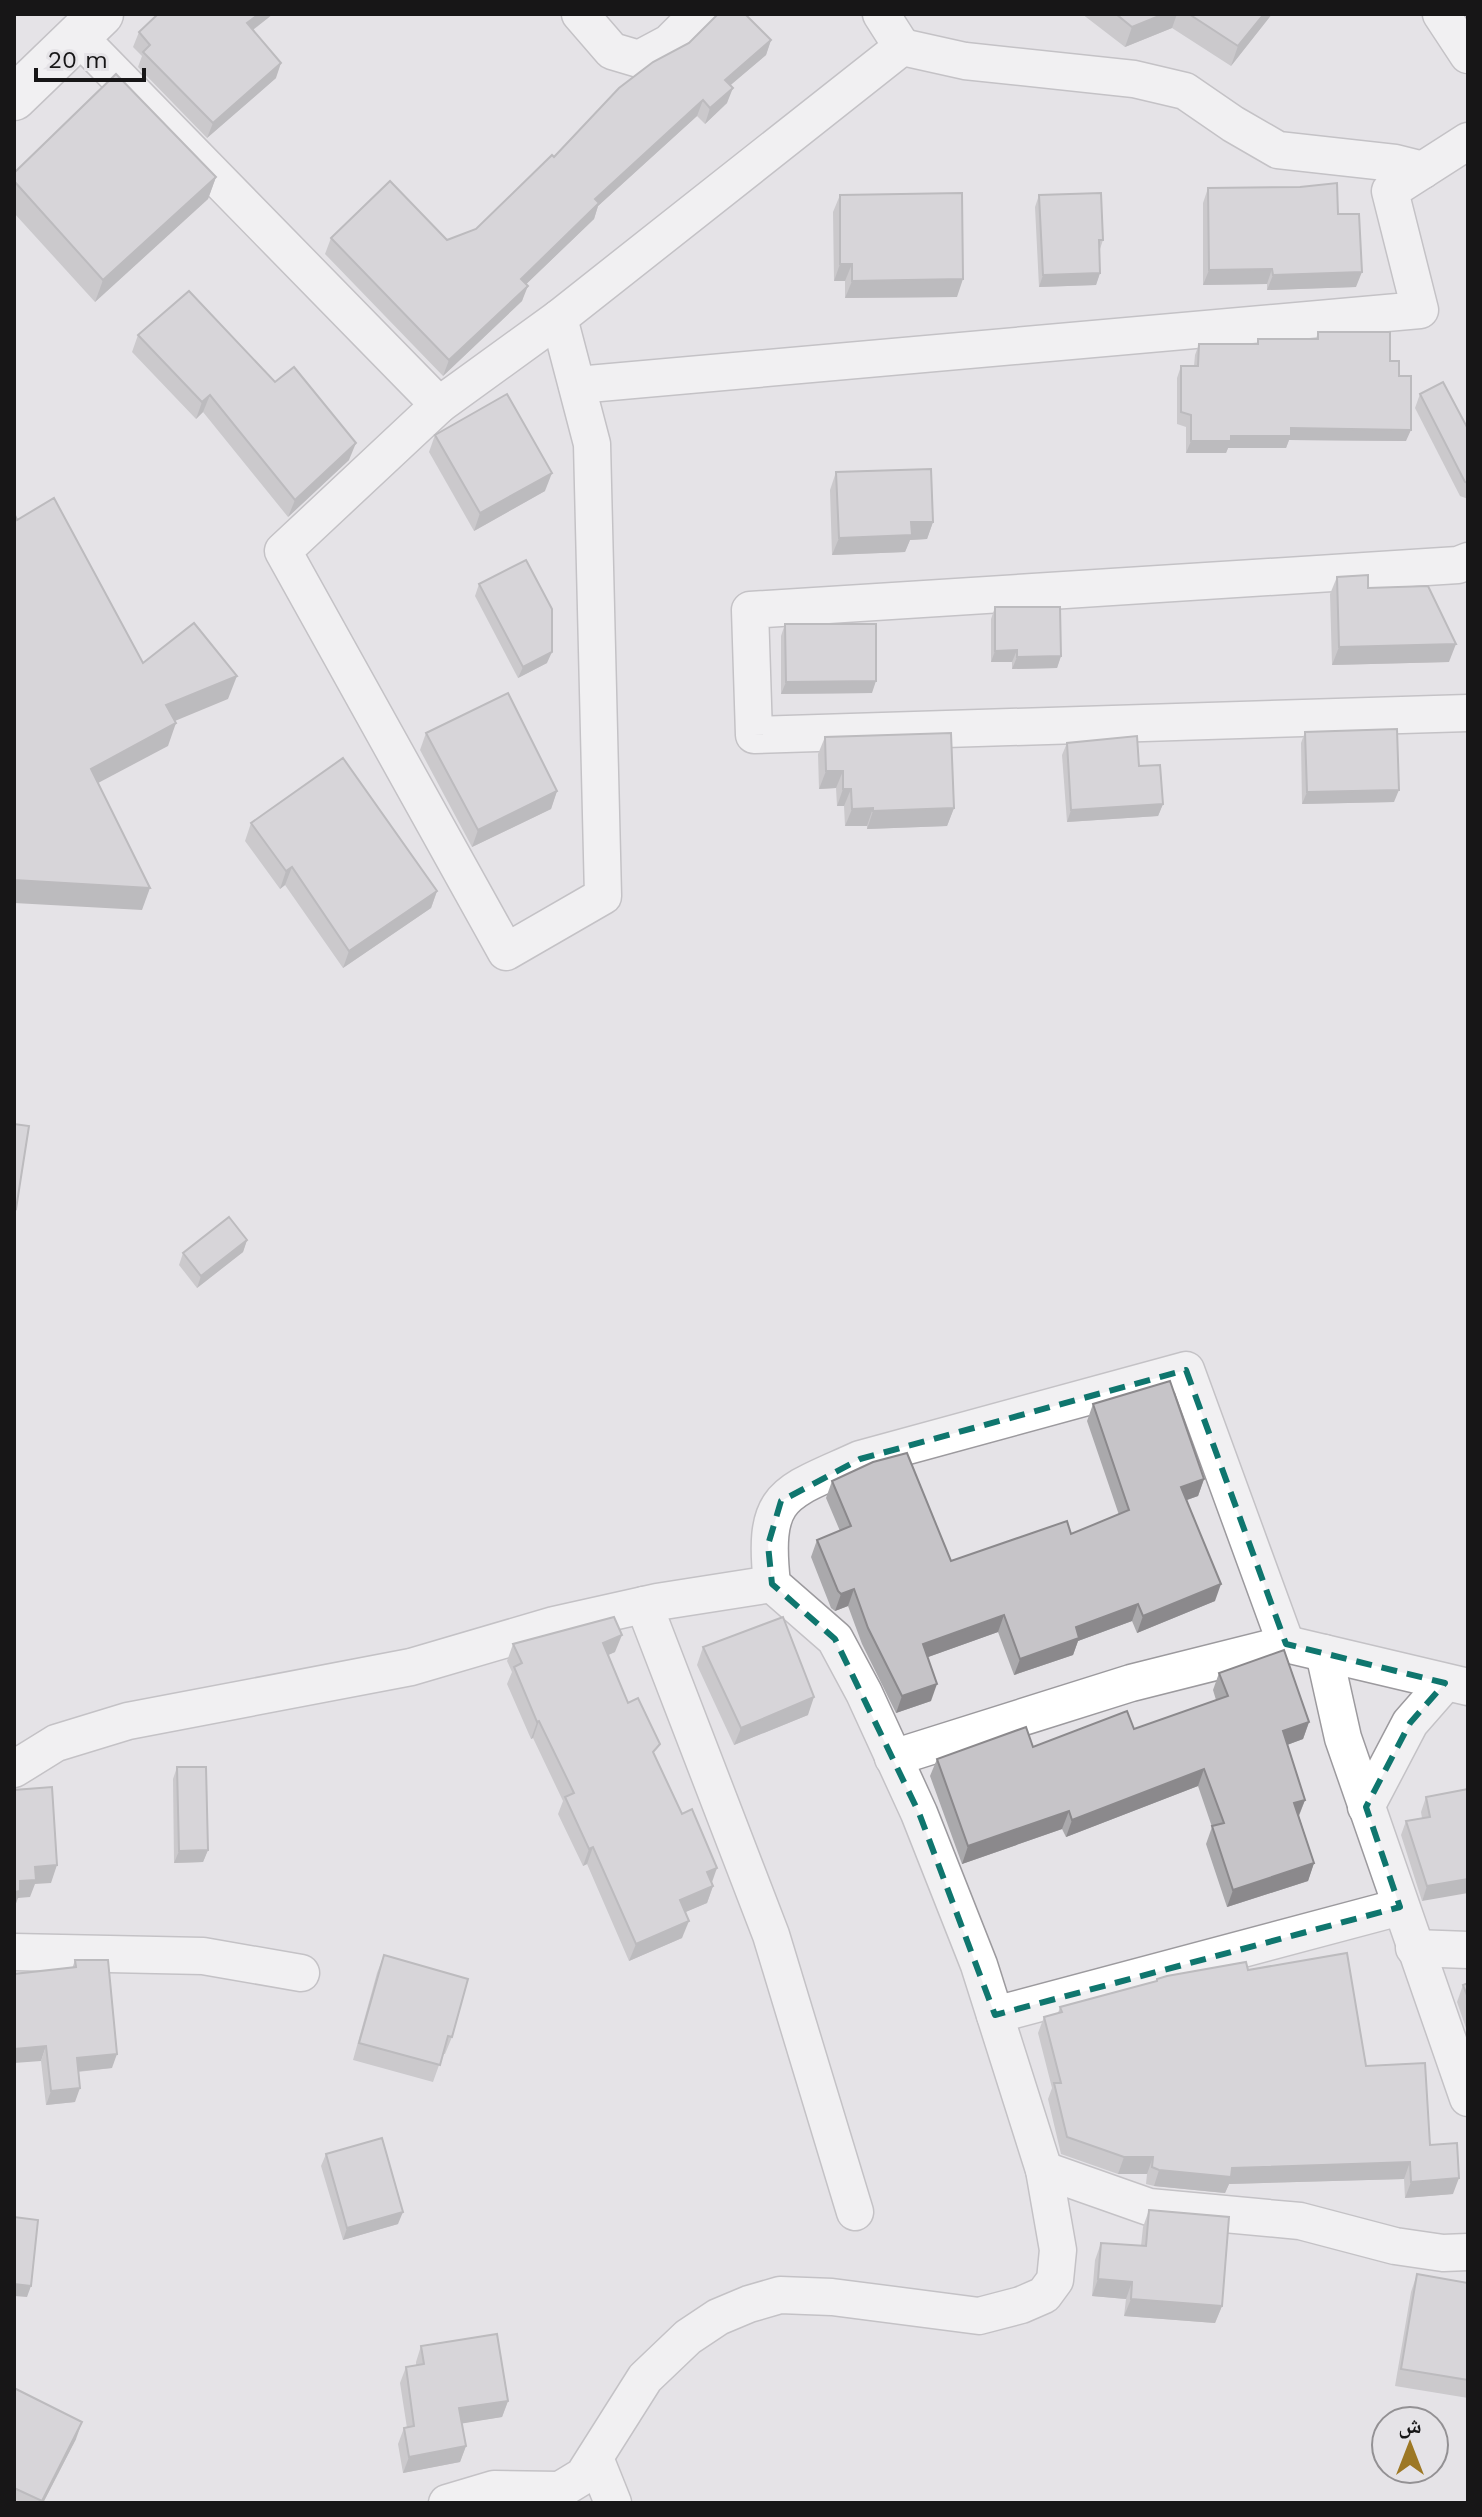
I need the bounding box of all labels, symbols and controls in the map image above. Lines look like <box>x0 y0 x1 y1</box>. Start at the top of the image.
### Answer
scale bar <box>36 32 144 82</box>
text: 20 m <box>48 46 108 74</box>
north arrow <box>1370 2405 1450 2485</box>
text: ش <box>1398 2413 1422 2439</box>

